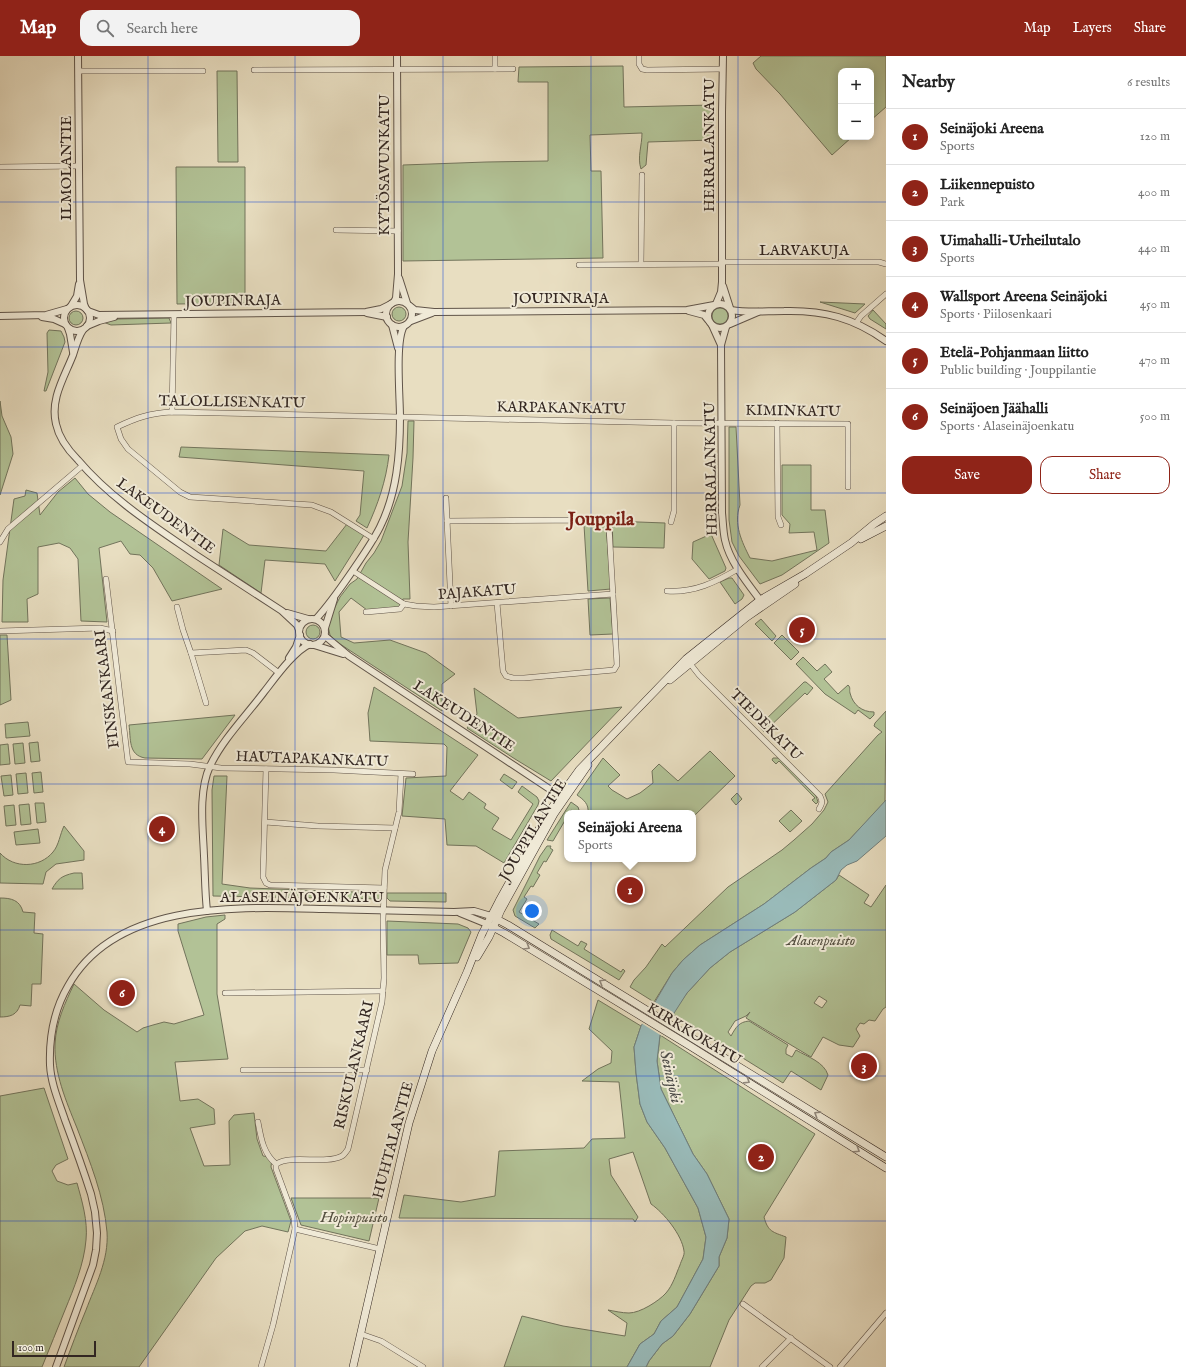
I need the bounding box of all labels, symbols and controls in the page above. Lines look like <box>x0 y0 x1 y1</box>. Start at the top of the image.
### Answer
search box <box>80 10 360 46</box>
text: Map <box>20 16 56 40</box>
icon: search <box>94 17 116 39</box>
text: Search here <box>126 19 198 38</box>
text: Map <box>1024 19 1051 37</box>
text: Layers <box>1073 19 1112 37</box>
text: Share <box>1134 19 1166 37</box>
map controls <box>838 68 874 140</box>
button: + <box>838 68 874 104</box>
text: Nearby <box>902 72 955 93</box>
text: 6 results <box>1127 74 1170 91</box>
street label: HERRALANKATU <box>700 78 719 212</box>
street label: KYTÖSAVUNKATU <box>375 94 394 236</box>
button: − <box>838 104 874 140</box>
street label: ILMOLANTIE <box>57 116 76 220</box>
text: Seinäjoki Areena <box>940 119 1044 138</box>
text: 1 <box>913 128 917 145</box>
text: 120 m <box>1140 128 1170 145</box>
text: Sports <box>940 138 975 155</box>
text: Liikennepuisto <box>940 175 1035 194</box>
text: 2 <box>912 184 918 201</box>
text: 400 m <box>1138 184 1170 201</box>
text: Park <box>940 194 965 211</box>
text: Uimahalli-Urheilutalo <box>940 231 1081 250</box>
text: 3 <box>913 240 917 257</box>
text: 440 m <box>1138 240 1170 257</box>
street label: LARVAKUJA <box>759 241 850 260</box>
text: Sports <box>940 250 975 267</box>
text: Wallsport Areena Seinäjoki <box>940 287 1107 306</box>
street label: JOUPINRAJA <box>511 289 610 308</box>
street label: JOUPINRAJA <box>183 291 282 311</box>
text: 4 <box>912 296 918 313</box>
text: 450 m <box>1140 296 1170 313</box>
text: Sports · Piilosenkaari <box>940 306 1052 323</box>
text: Etelä-Pohjanmaan liitto <box>940 343 1089 362</box>
text: 5 <box>913 352 917 369</box>
text: 470 m <box>1139 352 1170 369</box>
text: Public building · Jouppilantie <box>940 362 1096 379</box>
street label: TALOLLISENKATU <box>158 391 306 413</box>
street label: KARPAKANKATU <box>496 397 626 419</box>
text: Seinäjoen Jäähalli <box>940 399 1048 418</box>
street label: HERRALANKATU <box>700 401 722 536</box>
street label: KIMINKATU <box>745 401 841 421</box>
text: 6 <box>912 408 918 425</box>
text: 500 m <box>1140 408 1170 425</box>
text: Sports · Alaseinäjoenkatu <box>940 418 1074 435</box>
button: Save <box>902 456 1032 494</box>
button: Share <box>1040 456 1170 494</box>
street label: LAKEUDENTIE <box>113 474 219 558</box>
district label: Jouppila <box>565 508 635 532</box>
street label: PAJAKATU <box>437 580 517 604</box>
pin: 5 <box>789 615 815 645</box>
street label: FINSKANKAARI <box>90 628 124 749</box>
street label: LAKEUDENTIE <box>410 676 518 756</box>
street label: TIEDEKATU <box>726 685 806 765</box>
street label: HAUTAPAKANKATU <box>235 747 389 771</box>
street label: JOUPPILANTIE <box>494 775 571 886</box>
popup <box>564 810 696 862</box>
pin: 4 <box>149 814 175 844</box>
text: Seinäjoki Areena <box>578 818 682 837</box>
text: Sports <box>578 837 613 854</box>
pin: 1 <box>617 875 643 905</box>
street label: ALASEINÄJOENKATU <box>219 888 384 907</box>
your location <box>522 901 542 921</box>
park label: Alasenpuisto <box>785 931 855 950</box>
one-way arrow <box>523 942 530 950</box>
pin: 6 <box>109 978 135 1008</box>
one-way arrow <box>599 980 606 987</box>
street label: RISKULANKAARI <box>330 998 378 1131</box>
street label: KIRKKOKATU <box>643 998 745 1070</box>
water label: Seinäjoki <box>654 1049 686 1107</box>
pin: 3 <box>851 1051 877 1081</box>
one-way arrow <box>743 1077 750 1084</box>
street label: HUHTALANTIE <box>368 1079 418 1201</box>
one-way arrow <box>814 1112 821 1119</box>
pin: 2 <box>748 1142 774 1172</box>
one-way arrow <box>853 1145 860 1152</box>
park label: Hopinpuisto <box>319 1208 388 1227</box>
scale bar <box>12 1339 96 1358</box>
text: 100 m <box>18 1341 44 1355</box>

